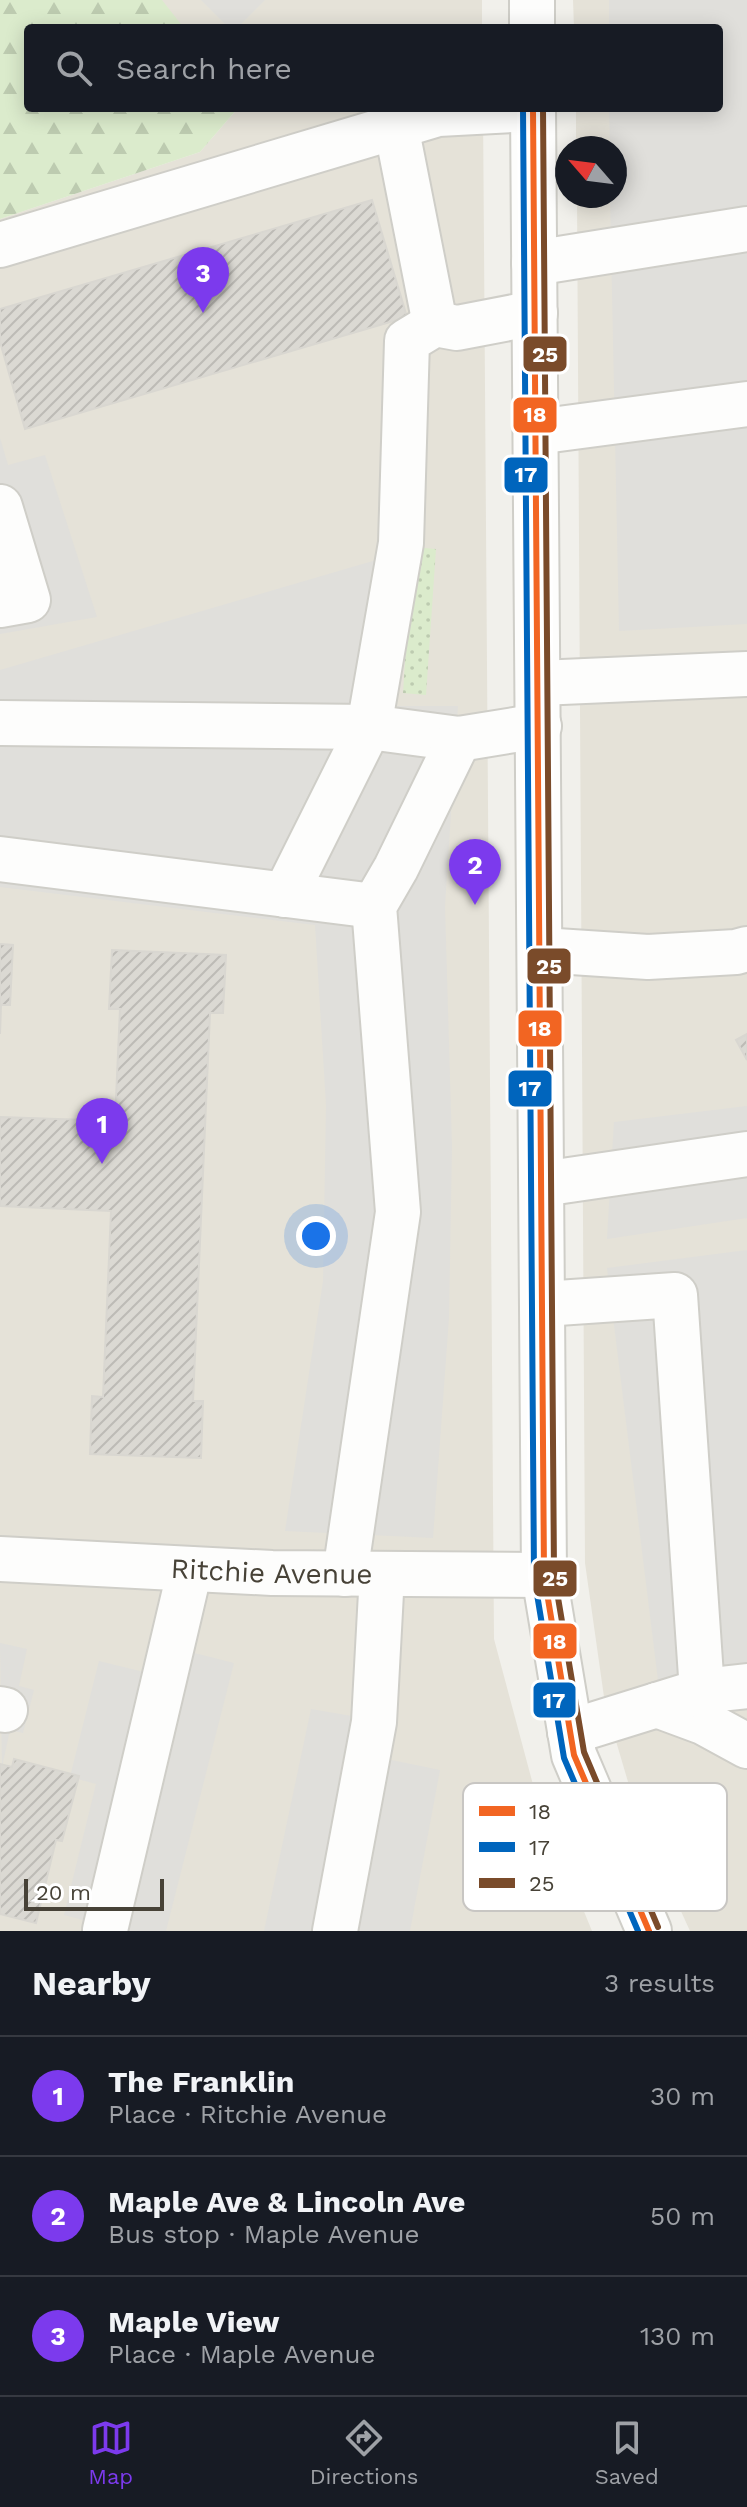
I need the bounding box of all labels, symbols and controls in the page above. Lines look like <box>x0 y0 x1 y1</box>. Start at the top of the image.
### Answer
search box <box>24 24 723 112</box>
icon: search <box>52 46 96 90</box>
text: Search here <box>116 51 292 86</box>
north arrow <box>555 136 627 208</box>
pin: 3 <box>177 247 229 313</box>
line badge: 25 <box>522 335 568 373</box>
text: 25 <box>532 342 558 367</box>
line badge: 18 <box>512 396 558 434</box>
text: 18 <box>523 402 547 427</box>
line badge: 17 <box>503 456 549 494</box>
text: 17 <box>515 462 537 487</box>
pin: 2 <box>449 839 501 905</box>
line badge: 25 <box>526 947 572 985</box>
text: 25 <box>536 954 562 979</box>
line badge: 18 <box>517 1009 563 1048</box>
text: 18 <box>528 1016 552 1041</box>
line badge: 17 <box>507 1069 553 1108</box>
text: 17 <box>519 1076 541 1101</box>
pin: 1 <box>76 1098 128 1164</box>
your location <box>296 1216 336 1256</box>
street label: Ritchie Avenue <box>170 1551 373 1590</box>
line badge: 25 <box>532 1559 578 1598</box>
text: 25 <box>542 1566 568 1591</box>
line badge: 18 <box>532 1622 578 1660</box>
text: 18 <box>543 1629 567 1654</box>
line badge: 17 <box>532 1681 577 1719</box>
text: 17 <box>543 1688 565 1713</box>
legend <box>463 1783 727 1911</box>
text: 18 <box>529 1799 551 1824</box>
text: 17 <box>529 1835 550 1860</box>
text: 25 <box>529 1871 555 1896</box>
scale bar <box>24 1875 164 1911</box>
text: 20 m <box>36 1880 91 1905</box>
text: Nearby <box>32 1963 151 2003</box>
text: 3 results <box>604 1968 715 1998</box>
text: The Franklin <box>108 2064 294 2099</box>
text: 1 <box>52 2081 64 2111</box>
text: 30 m <box>650 2081 715 2111</box>
text: Place · Ritchie Avenue <box>108 2099 387 2129</box>
text: Maple Ave & Lincoln Ave <box>108 2184 465 2219</box>
text: 2 <box>50 2201 66 2231</box>
text: 50 m <box>650 2201 715 2231</box>
text: Bus stop · Maple Avenue <box>108 2219 420 2249</box>
text: Maple View <box>108 2304 279 2339</box>
text: 3 <box>50 2321 66 2351</box>
text: 130 m <box>640 2321 715 2351</box>
text: Place · Maple Avenue <box>108 2339 376 2369</box>
tab: Map <box>88 2416 133 2489</box>
tab: Directions <box>310 2416 418 2489</box>
tab: Saved <box>595 2416 659 2489</box>

